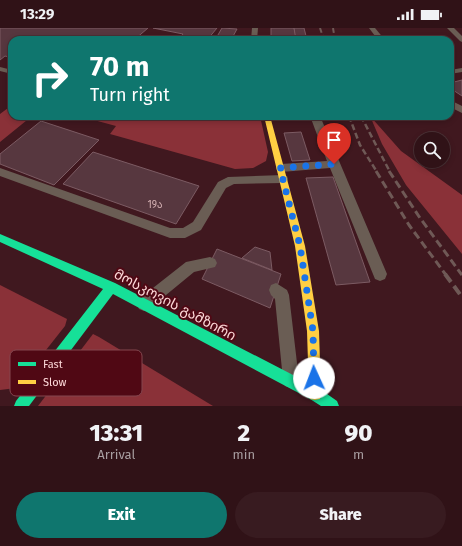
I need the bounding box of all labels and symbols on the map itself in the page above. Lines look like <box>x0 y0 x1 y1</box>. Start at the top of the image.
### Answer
pin <box>317 123 351 164</box>
house number: 19ა <box>147 199 163 211</box>
street label: მოსკოვის გამზირი <box>111 266 239 344</box>
legend <box>10 350 142 396</box>
position arrow <box>293 357 335 399</box>
text: Fast <box>43 358 63 371</box>
text: Slow <box>43 376 67 389</box>

